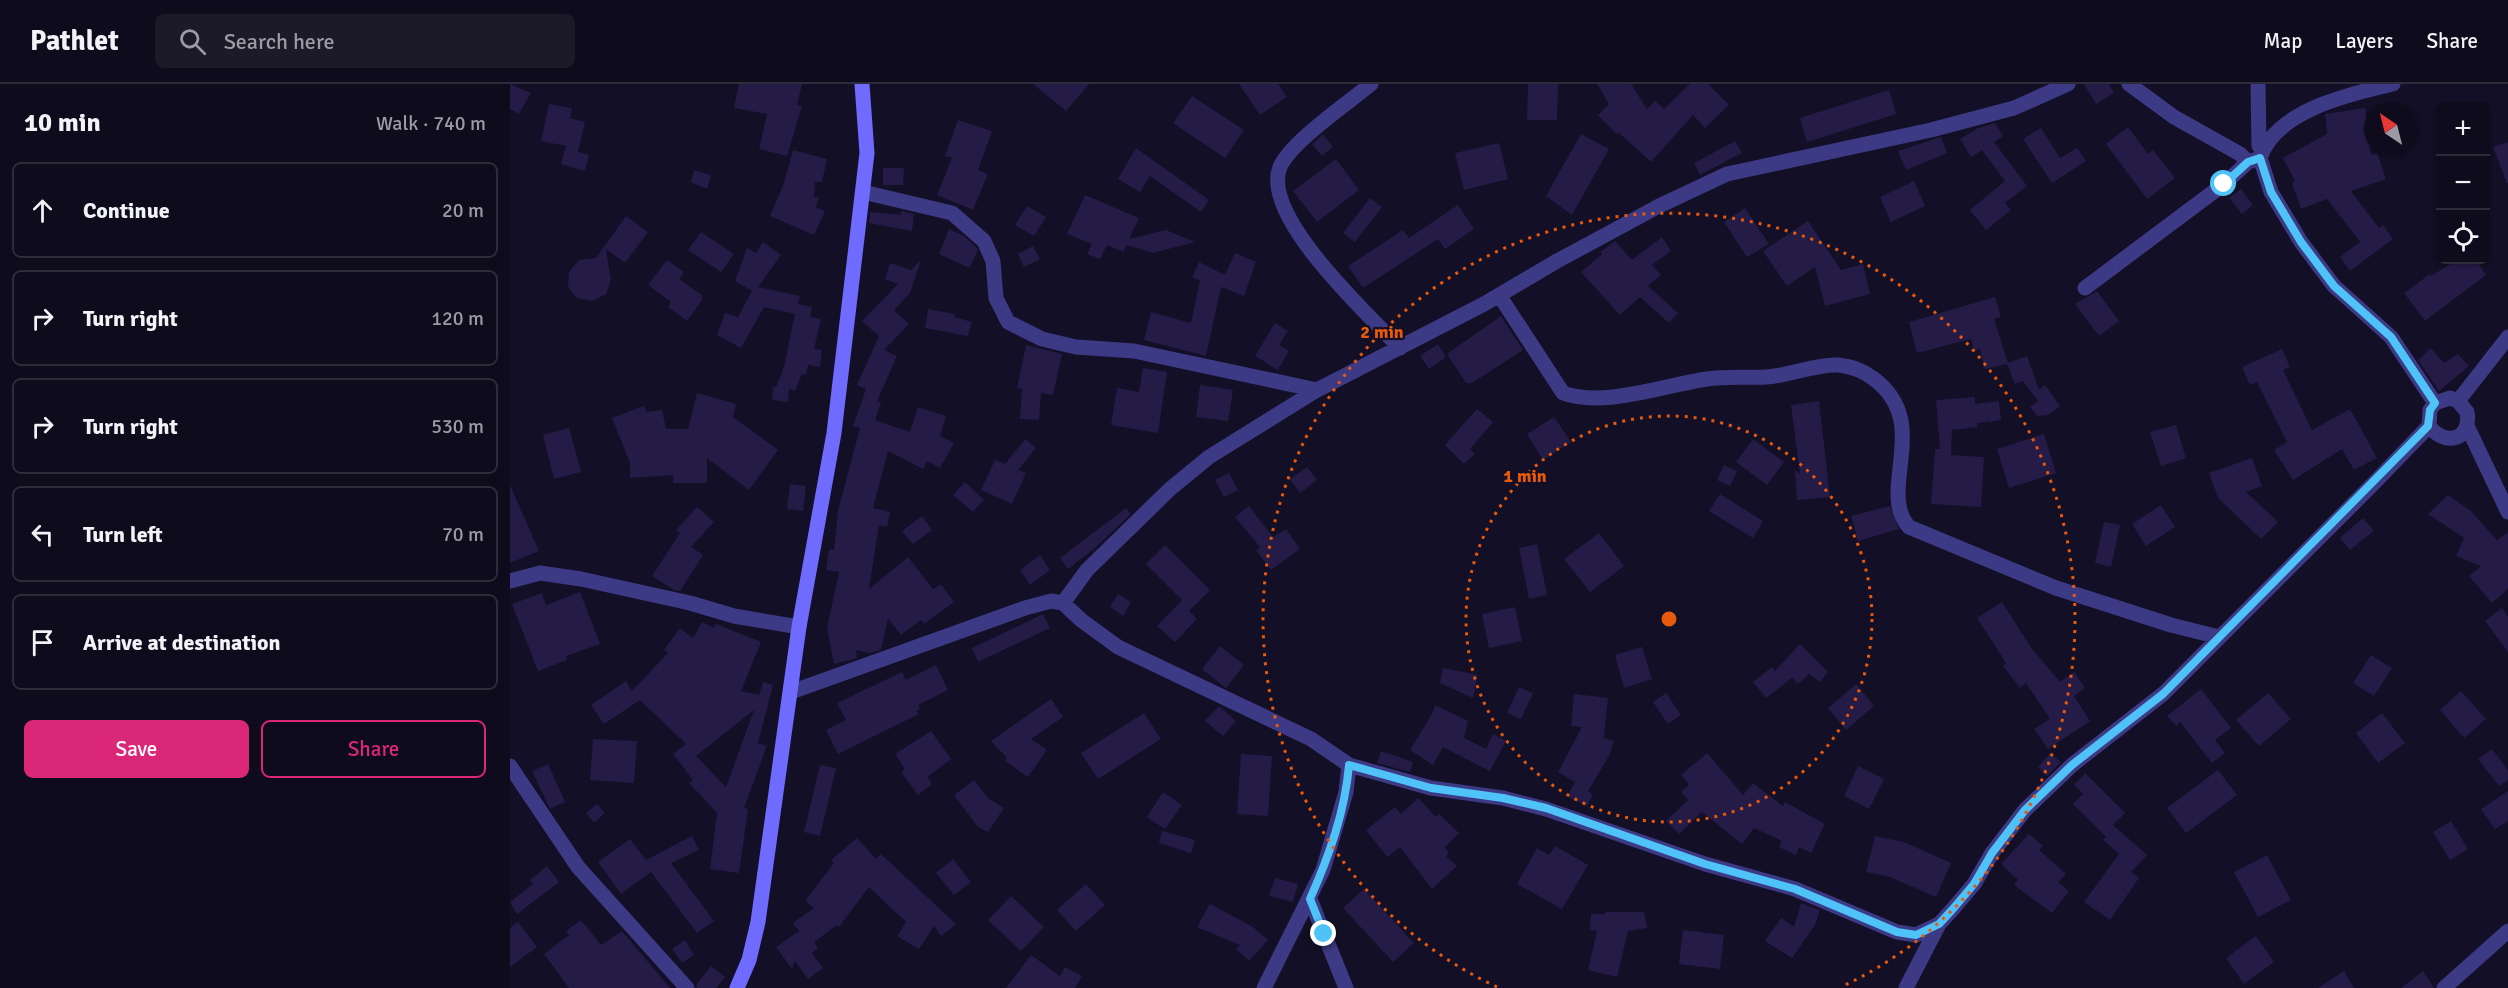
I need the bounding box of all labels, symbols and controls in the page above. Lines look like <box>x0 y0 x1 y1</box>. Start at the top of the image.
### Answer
search box <box>155 14 575 68</box>
text: Pathlet <box>30 24 119 58</box>
icon: search <box>176 25 209 58</box>
text: Search here <box>224 28 335 55</box>
text: Map <box>2264 28 2302 54</box>
text: Layers <box>2335 28 2393 54</box>
text: Share <box>2426 28 2478 54</box>
north arrow <box>2364 102 2418 156</box>
map controls <box>2436 102 2490 264</box>
button: + <box>2436 102 2490 156</box>
text: 10 min <box>24 107 101 139</box>
text: Walk · 740 m <box>376 111 486 136</box>
button: − <box>2436 156 2490 210</box>
route start <box>2210 170 2236 196</box>
icon: ahead <box>26 194 59 227</box>
text: Continue <box>83 197 170 224</box>
text: 20 m <box>442 198 484 223</box>
button: locate <box>2436 210 2490 264</box>
icon: right <box>26 302 59 335</box>
text: Turn right <box>83 305 178 332</box>
text: 120 m <box>431 306 484 331</box>
text: 2 min <box>1360 321 1404 343</box>
icon: right <box>26 410 59 443</box>
text: Turn right <box>83 413 178 440</box>
text: 530 m <box>431 414 484 439</box>
text: 1 min <box>1503 465 1547 487</box>
icon: left <box>26 518 59 551</box>
text: Turn left <box>83 521 163 548</box>
text: 70 m <box>442 522 484 547</box>
centre of rings <box>1659 609 1679 629</box>
icon: arrive <box>26 626 59 659</box>
text: Arrive at destination <box>83 629 280 656</box>
button: Save <box>24 720 249 778</box>
button: Share <box>261 720 486 778</box>
route end <box>1310 920 1336 946</box>

